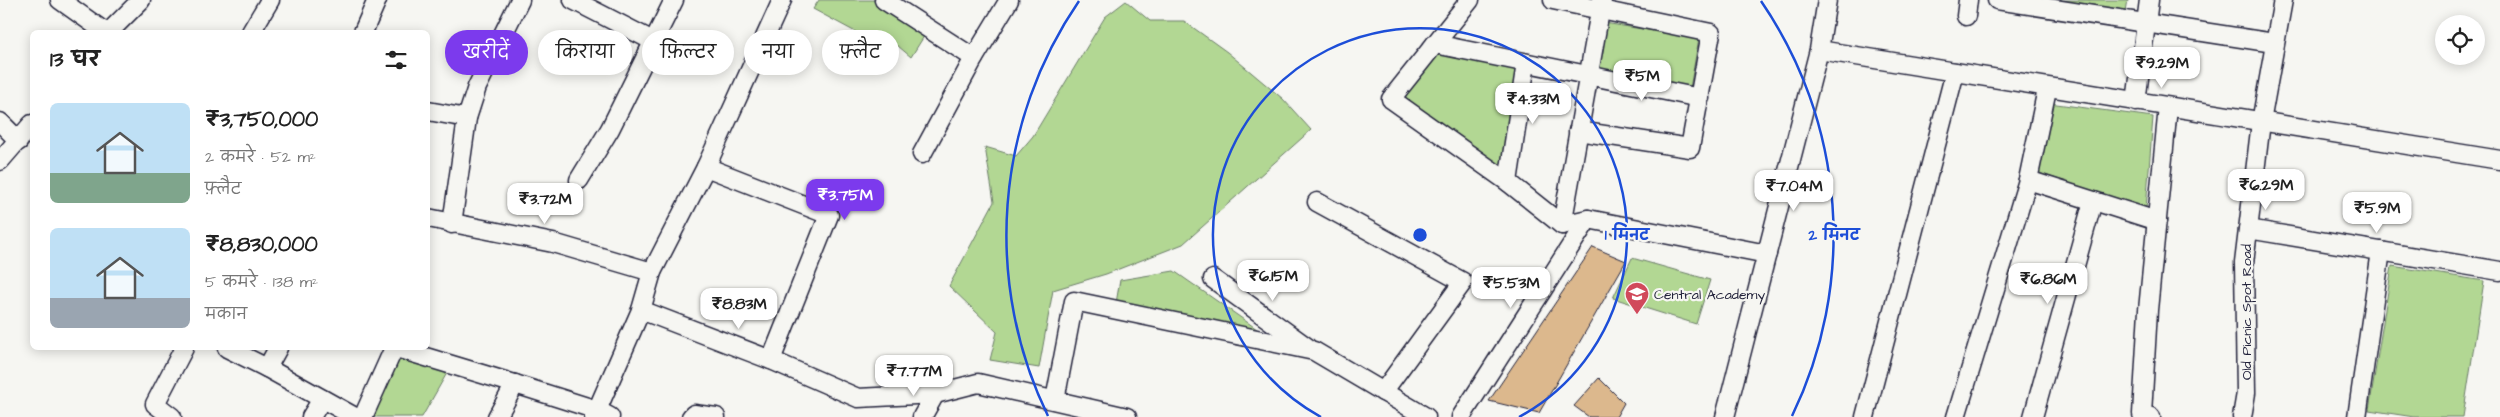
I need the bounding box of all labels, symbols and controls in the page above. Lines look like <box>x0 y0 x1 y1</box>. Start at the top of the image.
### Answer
map controls <box>2435 15 2485 65</box>
button: locate <box>2435 15 2485 65</box>
chip: खरीदें <box>445 30 528 75</box>
chip: किराया <box>538 30 632 75</box>
chip: फ़िल्टर <box>642 30 734 75</box>
chip: नया <box>744 30 812 75</box>
chip: फ़्लैट <box>822 30 899 75</box>
text: 13 घर <box>50 45 100 74</box>
icon: filters <box>382 46 410 74</box>
pin: ₹9.29M <box>2121 46 2203 89</box>
text: ₹9.29M <box>2135 52 2189 74</box>
pin: ₹5M <box>1618 59 1666 102</box>
text: ₹5M <box>1624 65 1660 87</box>
pin: ₹4.33M <box>1492 82 1574 125</box>
text: ₹4.33M <box>1506 88 1560 110</box>
text: ₹3,750,000 <box>205 105 318 134</box>
icon: home <box>90 123 150 183</box>
text: 2 कमरे · 52 m² <box>205 146 316 168</box>
pin: ₹6.29M <box>2225 168 2307 211</box>
pin: ₹7.04M <box>1753 170 1835 212</box>
text: ₹6.29M <box>2239 174 2293 196</box>
text: ₹7.04M <box>1765 175 1823 197</box>
text: फ़्लैट <box>205 178 241 200</box>
pin: ₹3.75M <box>804 178 886 221</box>
pin: ₹3.72M <box>504 182 586 225</box>
text: ₹3.75M <box>817 184 873 206</box>
text: ₹3.72M <box>518 188 572 210</box>
pin: ₹5.9M <box>2342 192 2412 234</box>
text: ₹5.9M <box>2354 197 2400 219</box>
text: 1 मिनट <box>1605 222 1650 246</box>
text: 2 मिनट <box>1808 222 1861 246</box>
centre of rings <box>1411 226 1429 244</box>
text: ₹8,830,000 <box>205 230 318 259</box>
street label: Old Picnic Spot Road <box>2237 244 2257 380</box>
icon: home <box>90 248 150 308</box>
pin: ₹6.15M <box>1232 260 1314 302</box>
pin: ₹6.86M <box>2007 262 2089 305</box>
text: ₹6.15M <box>1248 265 1298 287</box>
pin: ₹5.53M <box>1470 266 1552 309</box>
text: ₹6.86M <box>2020 268 2076 290</box>
text: 5 कमरे · 138 m² <box>205 271 318 293</box>
text: ₹5.53M <box>1482 272 1540 294</box>
school or university icon: Central Academy <box>1624 281 1650 315</box>
place label: Central Academy <box>1654 285 1765 305</box>
pin: ₹8.83M <box>698 288 780 330</box>
text: ₹8.83M <box>711 293 767 315</box>
text: मकान <box>205 303 247 325</box>
pin: ₹7.77M <box>873 354 955 397</box>
text: ₹7.77M <box>886 360 942 382</box>

